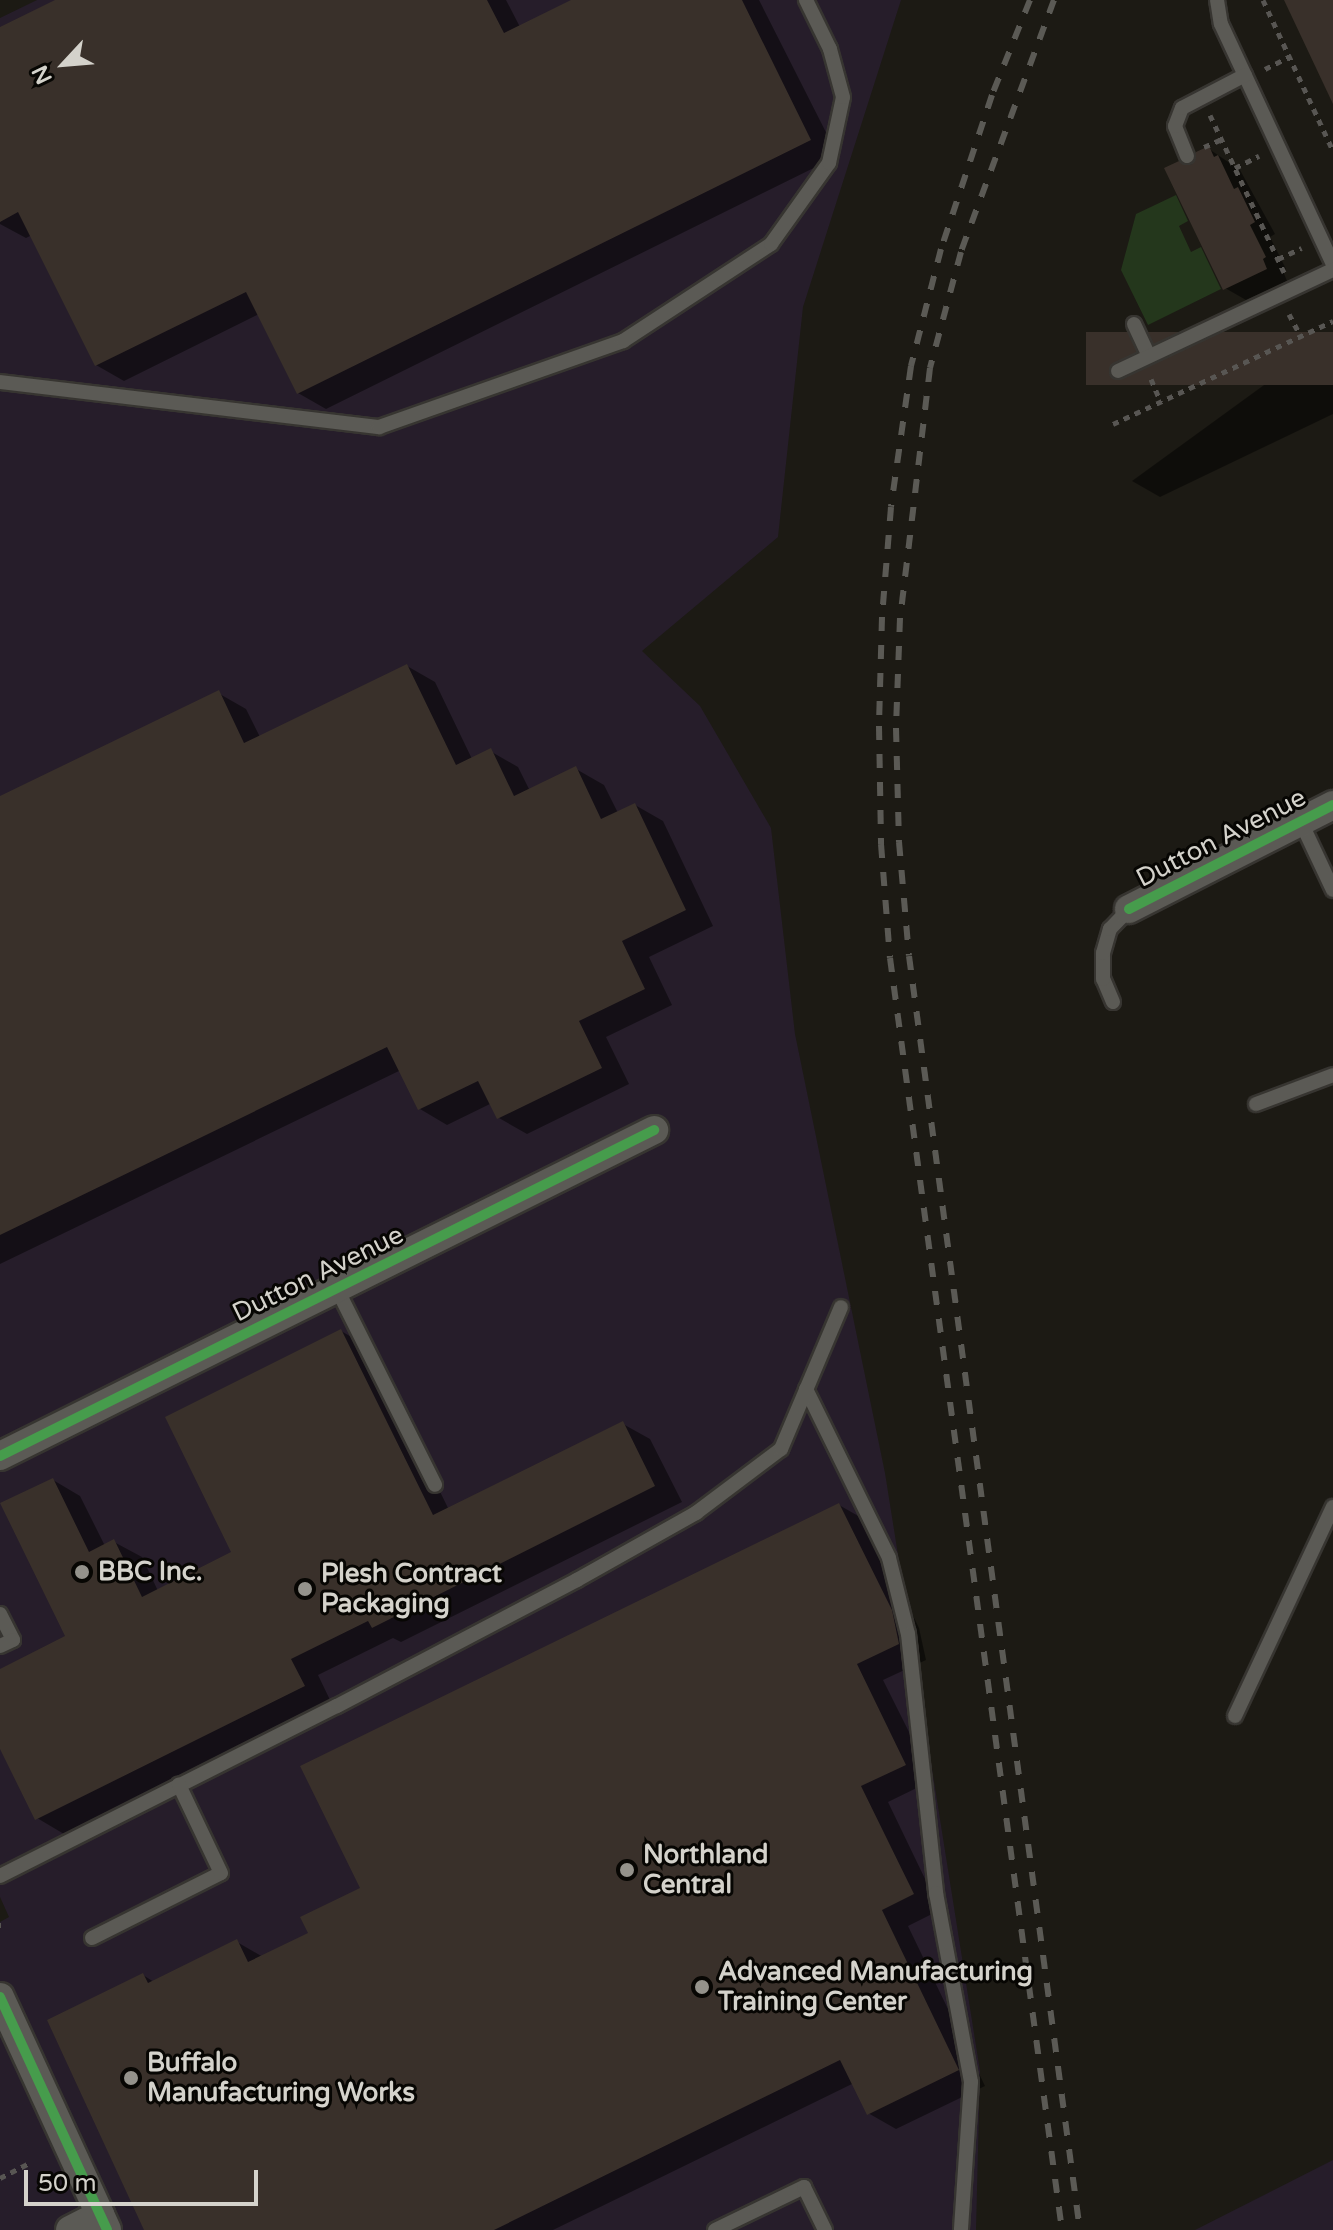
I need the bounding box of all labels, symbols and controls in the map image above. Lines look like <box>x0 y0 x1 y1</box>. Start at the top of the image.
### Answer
north arrow <box>24 24 104 104</box>
text: N <box>27 61 58 88</box>
street label: Dutton Avenue <box>1131 782 1311 894</box>
street label: Dutton Avenue <box>227 1219 409 1329</box>
place label: BBC Inc. <box>98 1556 202 1588</box>
place label: Plesh Contract Packaging <box>321 1558 502 1620</box>
marker: BBC Inc. <box>73 1563 91 1581</box>
marker: Plesh Contract Packaging <box>296 1580 314 1598</box>
place label: Northland Central <box>643 1839 768 1900</box>
marker: Northland Central <box>618 1861 636 1879</box>
place label: Advanced Manufacturing Training Center <box>718 1956 1033 2018</box>
marker: Advanced Manufacturing Training Center <box>693 1978 711 1996</box>
place label: Buffalo Manufacturing Works <box>147 2047 415 2108</box>
marker: Buffalo Manufacturing Works <box>122 2069 140 2087</box>
scale bar <box>28 2154 262 2204</box>
text: 50 m <box>38 2169 96 2198</box>

